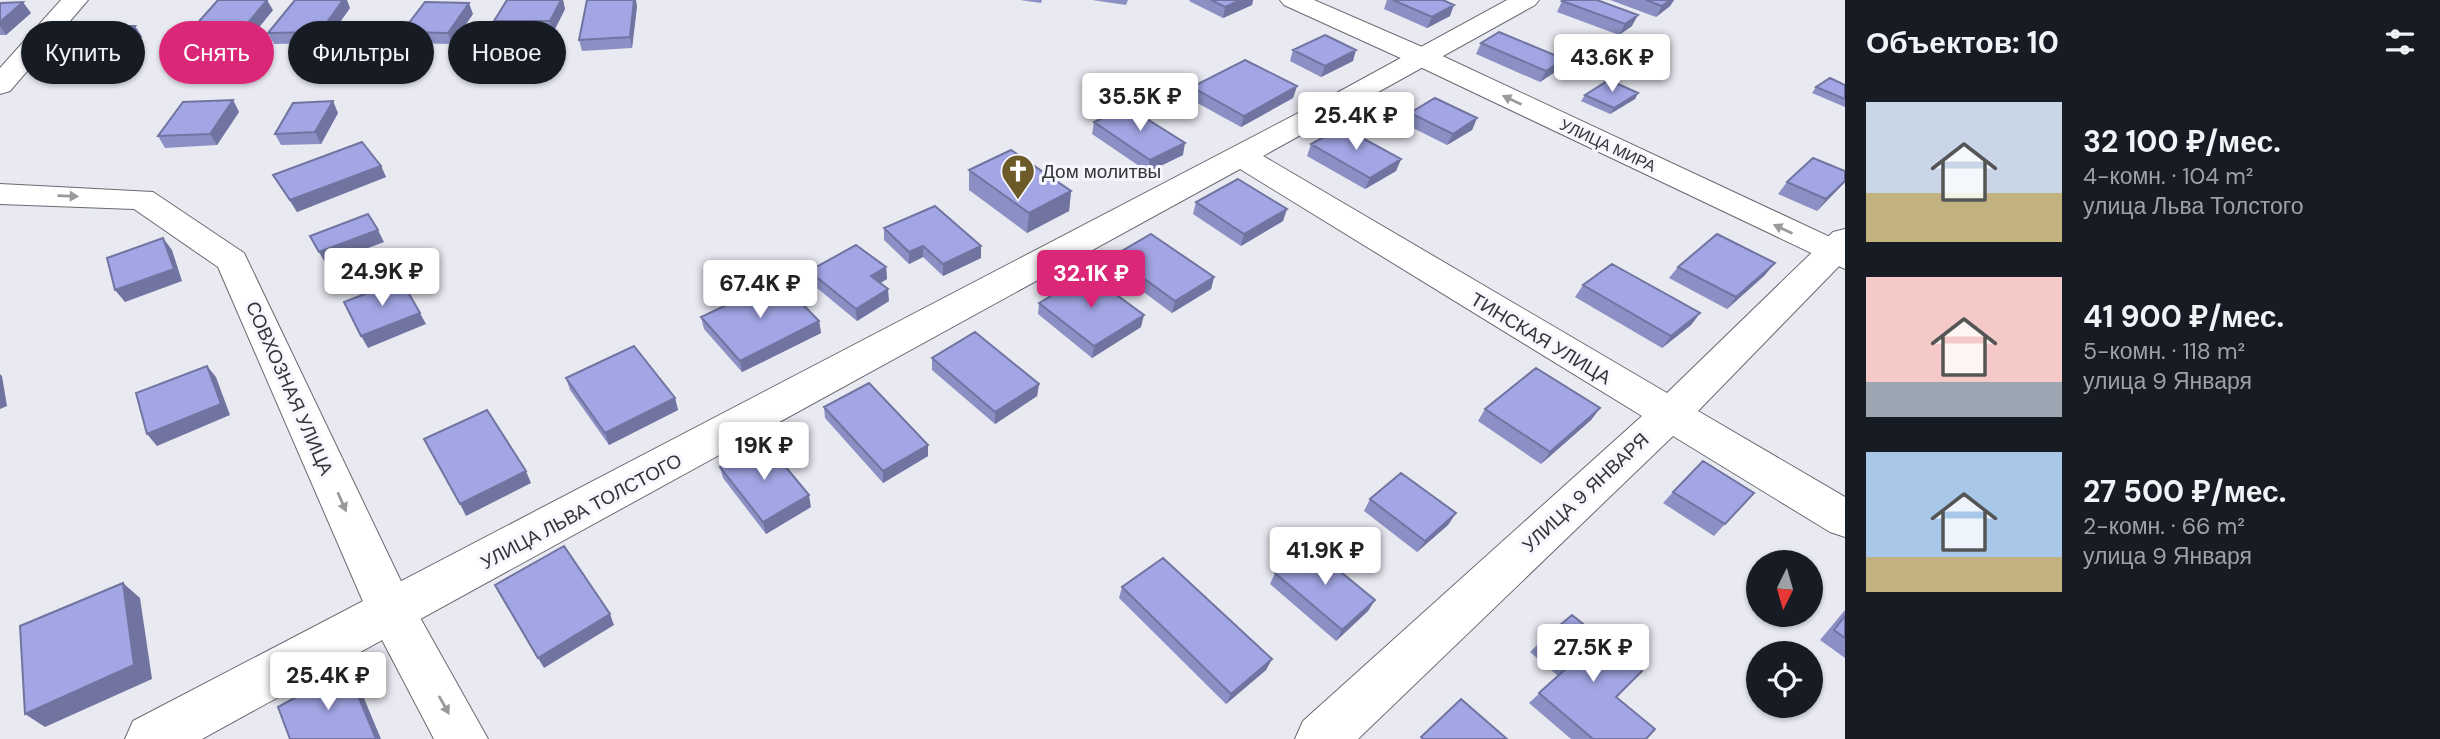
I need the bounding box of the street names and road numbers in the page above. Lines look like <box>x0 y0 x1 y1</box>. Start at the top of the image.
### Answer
street label: УЛИЦА МИРА <box>1556 114 1659 177</box>
street label: ТИНСКАЯ УЛИЦА <box>1466 287 1616 390</box>
street label: СОВХОЗНАЯ УЛИЦА <box>240 297 339 479</box>
street label: УЛИЦА 9 ЯНВАРЯ <box>1517 427 1654 558</box>
street label: УЛИЦА ЛЬВА ТОЛСТОГО <box>476 448 686 575</box>

